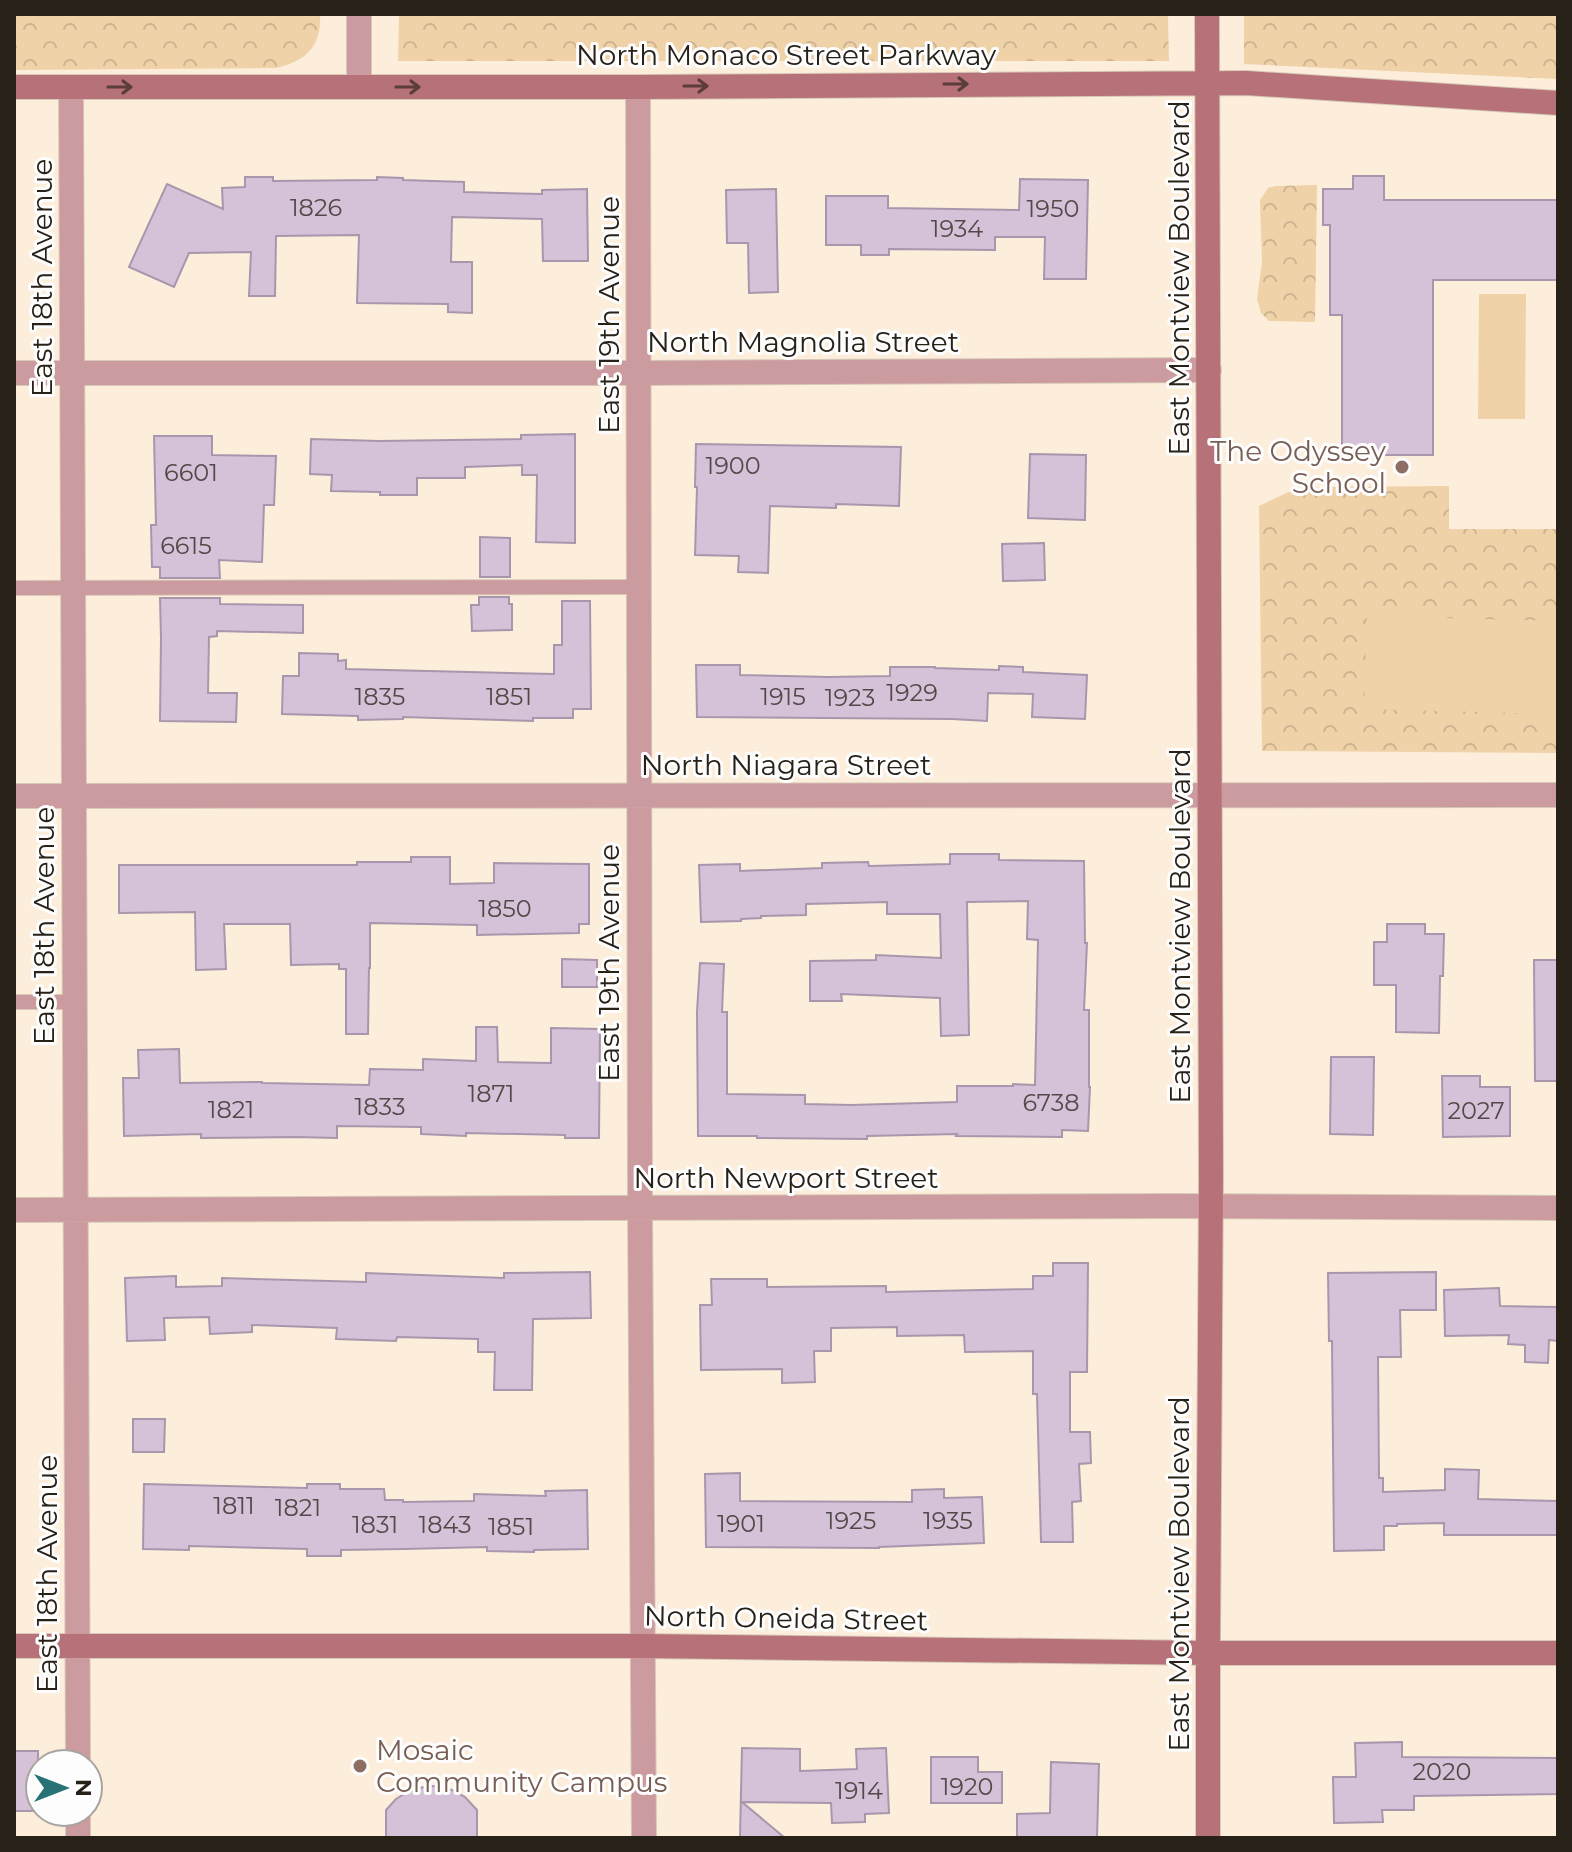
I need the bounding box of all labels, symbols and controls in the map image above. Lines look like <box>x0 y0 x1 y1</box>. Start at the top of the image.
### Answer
street label: North Monaco Street Parkway <box>576 38 997 72</box>
one-way arrow <box>942 76 969 92</box>
one-way arrow <box>106 79 133 95</box>
one-way arrow <box>394 79 421 95</box>
one-way arrow <box>682 79 709 94</box>
street label: East Montview Boulevard <box>1162 100 1196 456</box>
street label: East 18th Avenue <box>25 159 59 397</box>
house number: 1826 <box>290 193 342 222</box>
house number: 1950 <box>1027 194 1079 223</box>
street label: East 19th Avenue <box>592 196 626 434</box>
house number: 1934 <box>931 214 983 243</box>
street label: North Magnolia Street <box>647 325 959 359</box>
place label: The Odyssey School <box>1210 434 1387 500</box>
house number: 1900 <box>705 451 761 480</box>
house number: 6601 <box>164 458 218 487</box>
marker: The Odyssey School <box>1393 458 1411 476</box>
house number: 6615 <box>160 531 212 560</box>
house number: 1929 <box>886 678 938 707</box>
house number: 1835 <box>355 682 405 711</box>
house number: 1851 <box>486 682 532 711</box>
house number: 1915 <box>760 682 806 711</box>
house number: 1923 <box>825 683 875 712</box>
street label: North Niagara Street <box>641 748 931 782</box>
street label: East Montview Boulevard <box>1163 748 1197 1104</box>
street label: East 18th Avenue <box>27 807 61 1045</box>
street label: East 19th Avenue <box>592 844 626 1082</box>
house number: 1850 <box>478 894 532 923</box>
house number: 1871 <box>467 1079 515 1108</box>
house number: 6738 <box>1022 1088 1080 1117</box>
house number: 1833 <box>355 1092 405 1121</box>
house number: 1821 <box>208 1095 254 1124</box>
house number: 2027 <box>1447 1096 1505 1125</box>
street label: North Newport Street <box>633 1161 939 1195</box>
street label: East Montview Boulevard <box>1162 1396 1196 1752</box>
street label: East 18th Avenue <box>30 1455 64 1693</box>
house number: 1811 <box>213 1491 255 1520</box>
house number: 1821 <box>275 1493 321 1522</box>
house number: 1925 <box>826 1506 876 1535</box>
house number: 1935 <box>923 1506 973 1535</box>
house number: 1901 <box>717 1509 765 1538</box>
house number: 1831 <box>352 1510 398 1539</box>
house number: 1843 <box>418 1510 472 1539</box>
house number: 1851 <box>488 1512 534 1541</box>
street label: North Oneida Street <box>644 1599 928 1637</box>
place label: Mosaic Community Campus <box>376 1733 667 1799</box>
north arrow <box>24 1748 104 1828</box>
marker: Mosaic Community Campus <box>351 1757 369 1775</box>
house number: 2020 <box>1413 1757 1471 1786</box>
house number: 1920 <box>941 1772 993 1801</box>
house number: 1914 <box>835 1776 883 1805</box>
text: N <box>70 1779 97 1797</box>

